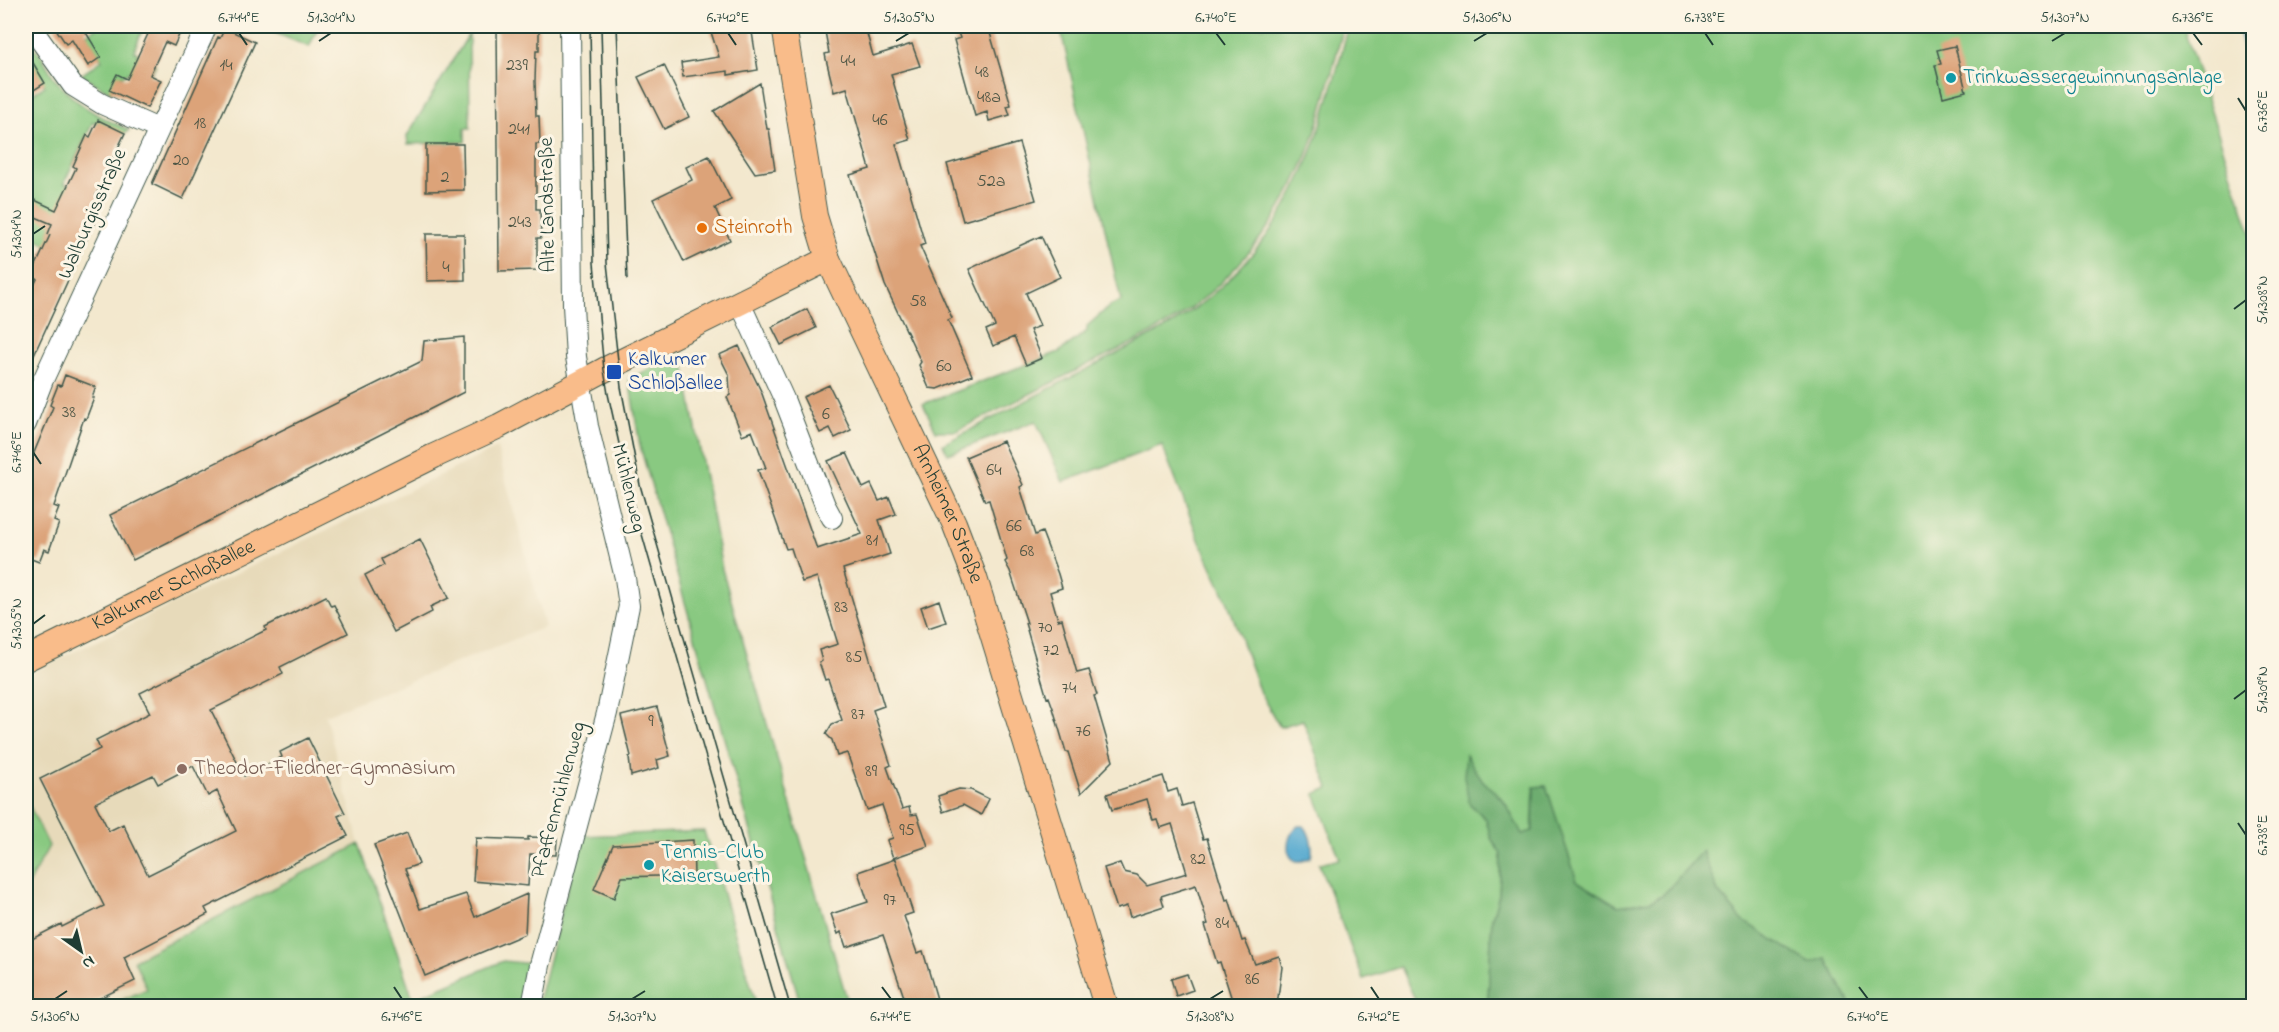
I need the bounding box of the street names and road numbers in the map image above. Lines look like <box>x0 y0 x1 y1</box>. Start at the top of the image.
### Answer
street label: Alte Landstraße <box>532 136 564 273</box>
street label: Walburgisstraße <box>51 143 137 285</box>
street label: Arnheimer Straße <box>904 439 991 588</box>
street label: Mühlenweg <box>601 440 654 536</box>
street label: Kalkumer Schloßallee <box>87 532 261 639</box>
street label: Pfaffenmühlenweg <box>524 718 596 882</box>

